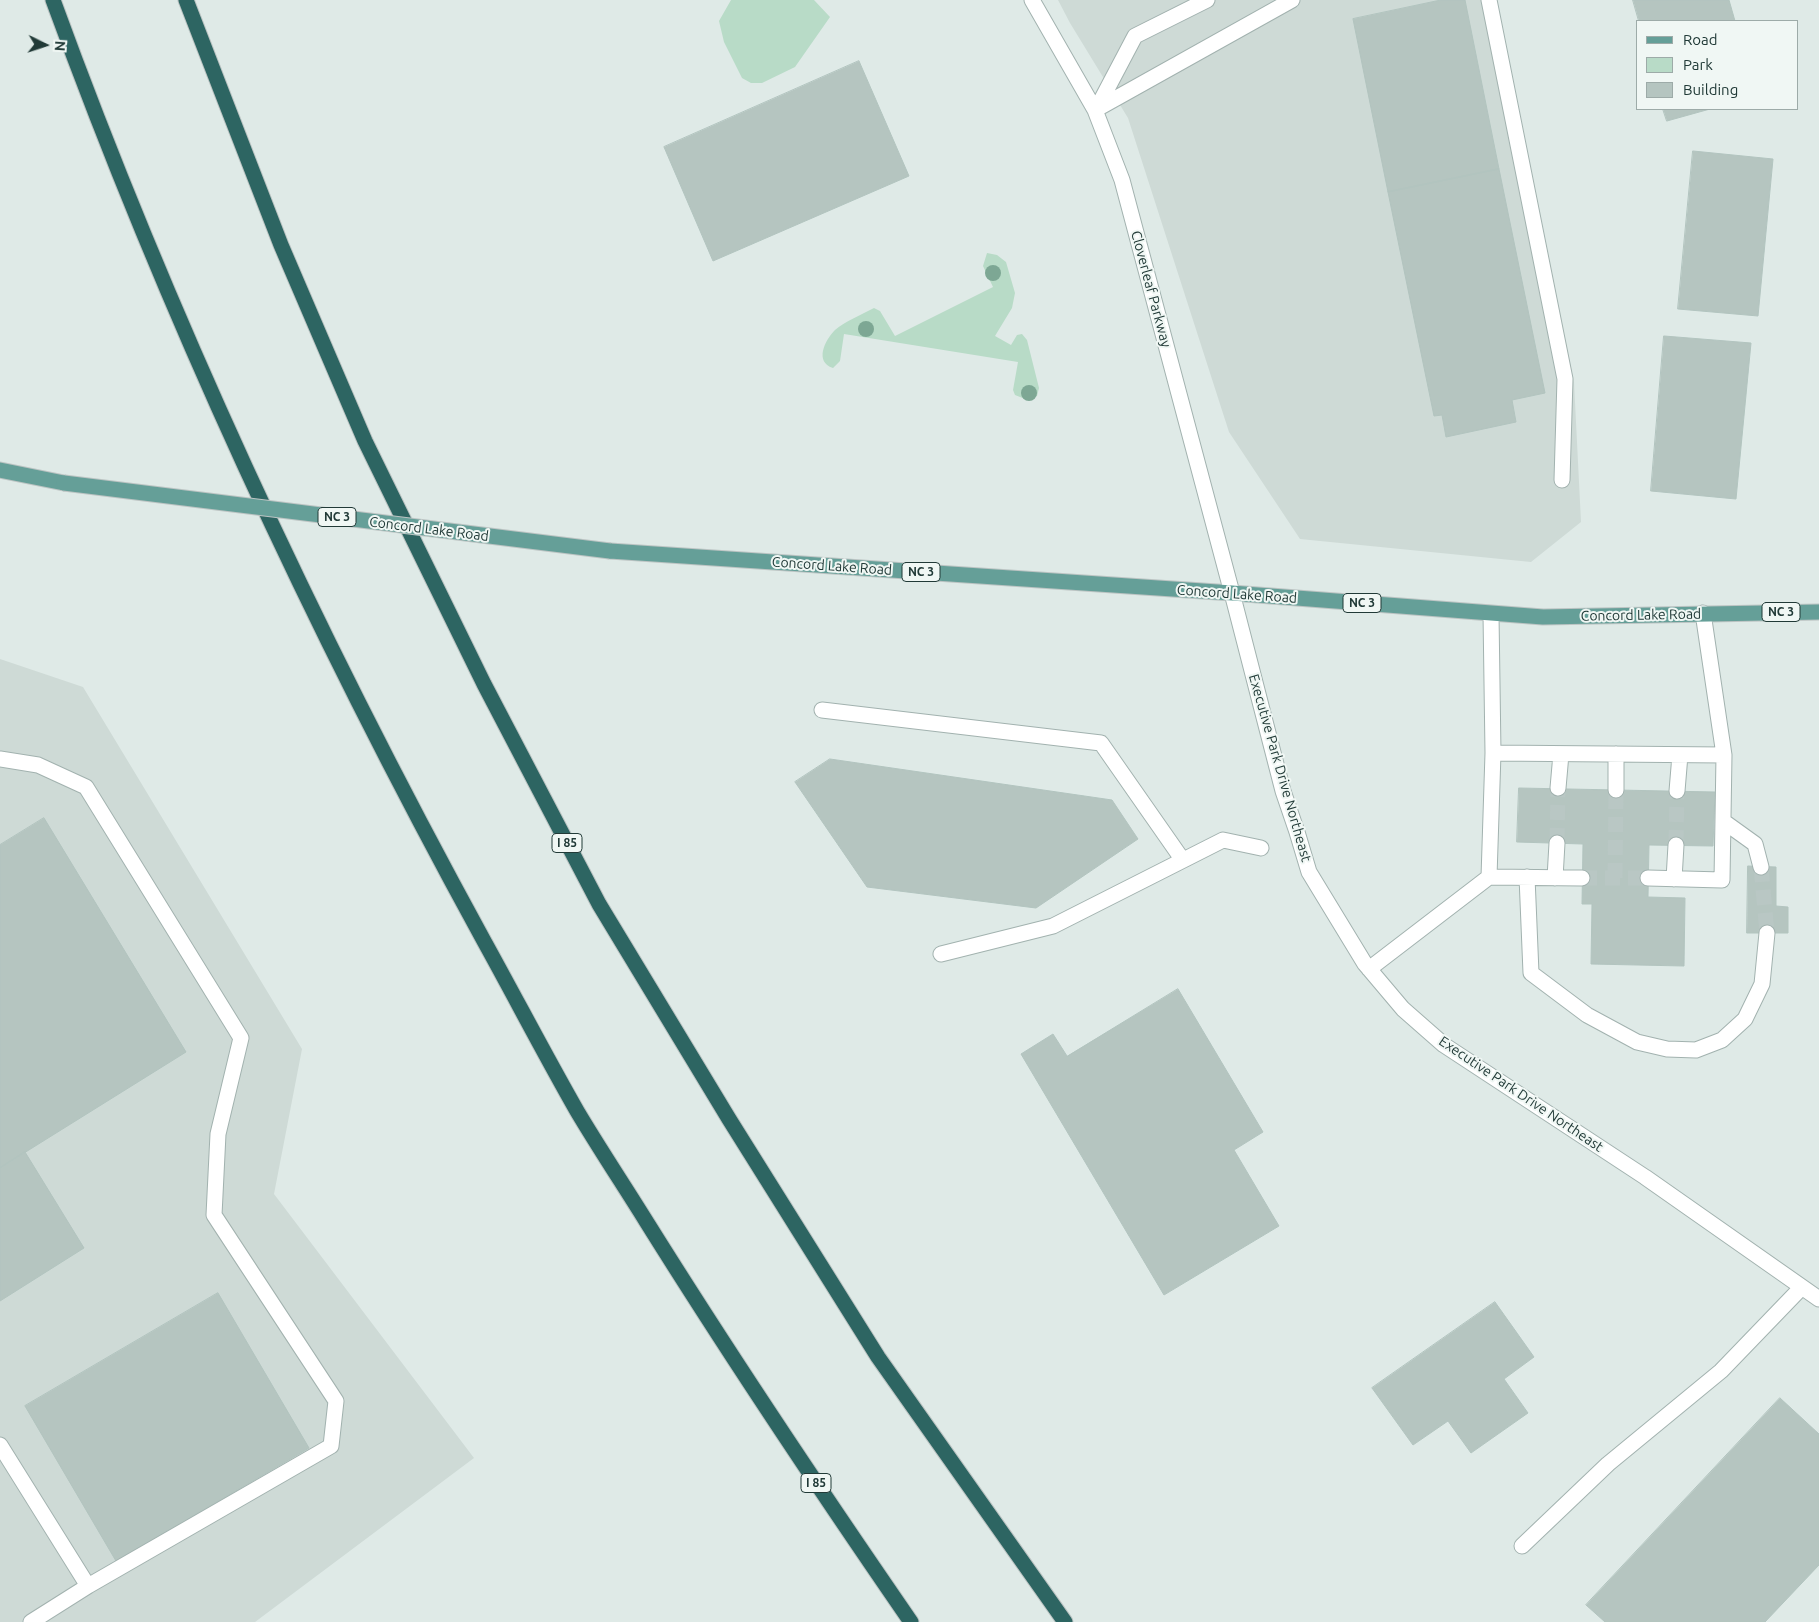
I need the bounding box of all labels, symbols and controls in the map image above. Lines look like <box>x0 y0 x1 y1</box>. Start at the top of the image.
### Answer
north arrow <box>20 20 70 70</box>
legend <box>1636 20 1799 110</box>
text: Road <box>1683 31 1718 48</box>
text: N <box>52 40 68 52</box>
text: Park <box>1683 56 1713 73</box>
text: Building <box>1683 81 1738 98</box>
street label: Cloverleaf Parkway <box>1127 229 1175 349</box>
road number: NC 3 <box>318 508 356 526</box>
street label: Concord Lake Road <box>368 513 490 545</box>
street label: Concord Lake Road <box>771 553 893 579</box>
road number: NC 3 <box>902 562 940 582</box>
street label: Concord Lake Road <box>1176 581 1298 607</box>
road number: NC 3 <box>1343 594 1381 612</box>
road number: NC 3 <box>1762 602 1800 622</box>
street label: Concord Lake Road <box>1581 606 1701 624</box>
street label: Executive Park Drive Northeast <box>1245 672 1315 864</box>
road number: I 85 <box>552 834 582 852</box>
street label: Executive Park Drive Northeast <box>1436 1033 1606 1155</box>
road number: I 85 <box>801 1474 831 1492</box>

